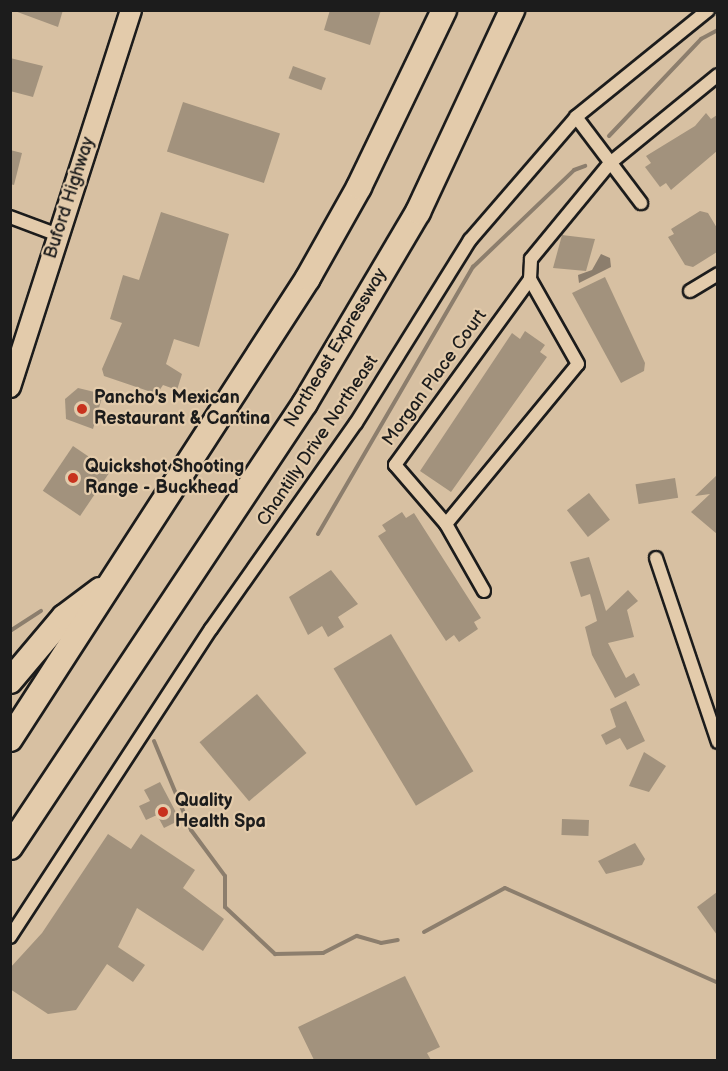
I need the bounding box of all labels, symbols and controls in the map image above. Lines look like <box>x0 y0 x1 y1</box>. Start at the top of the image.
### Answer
street label: Buford Highway <box>40 134 100 262</box>
street label: Northeast Expressway <box>280 265 392 431</box>
street label: Morgan Place Court <box>378 306 492 450</box>
street label: Chantilly Drive Northeast <box>252 351 384 531</box>
place label: Pancho's Mexican Restaurant & Cantina <box>94 388 270 430</box>
marker: Pancho's Mexican Restaurant & Cantina <box>75 402 89 416</box>
place label: Quickshot Shooting Range - Buckhead <box>85 457 244 500</box>
marker: Quickshot Shooting Range - Buckhead <box>66 471 80 485</box>
place label: Quality Health Spa <box>175 791 266 834</box>
marker: Quality Health Spa <box>156 805 170 819</box>

